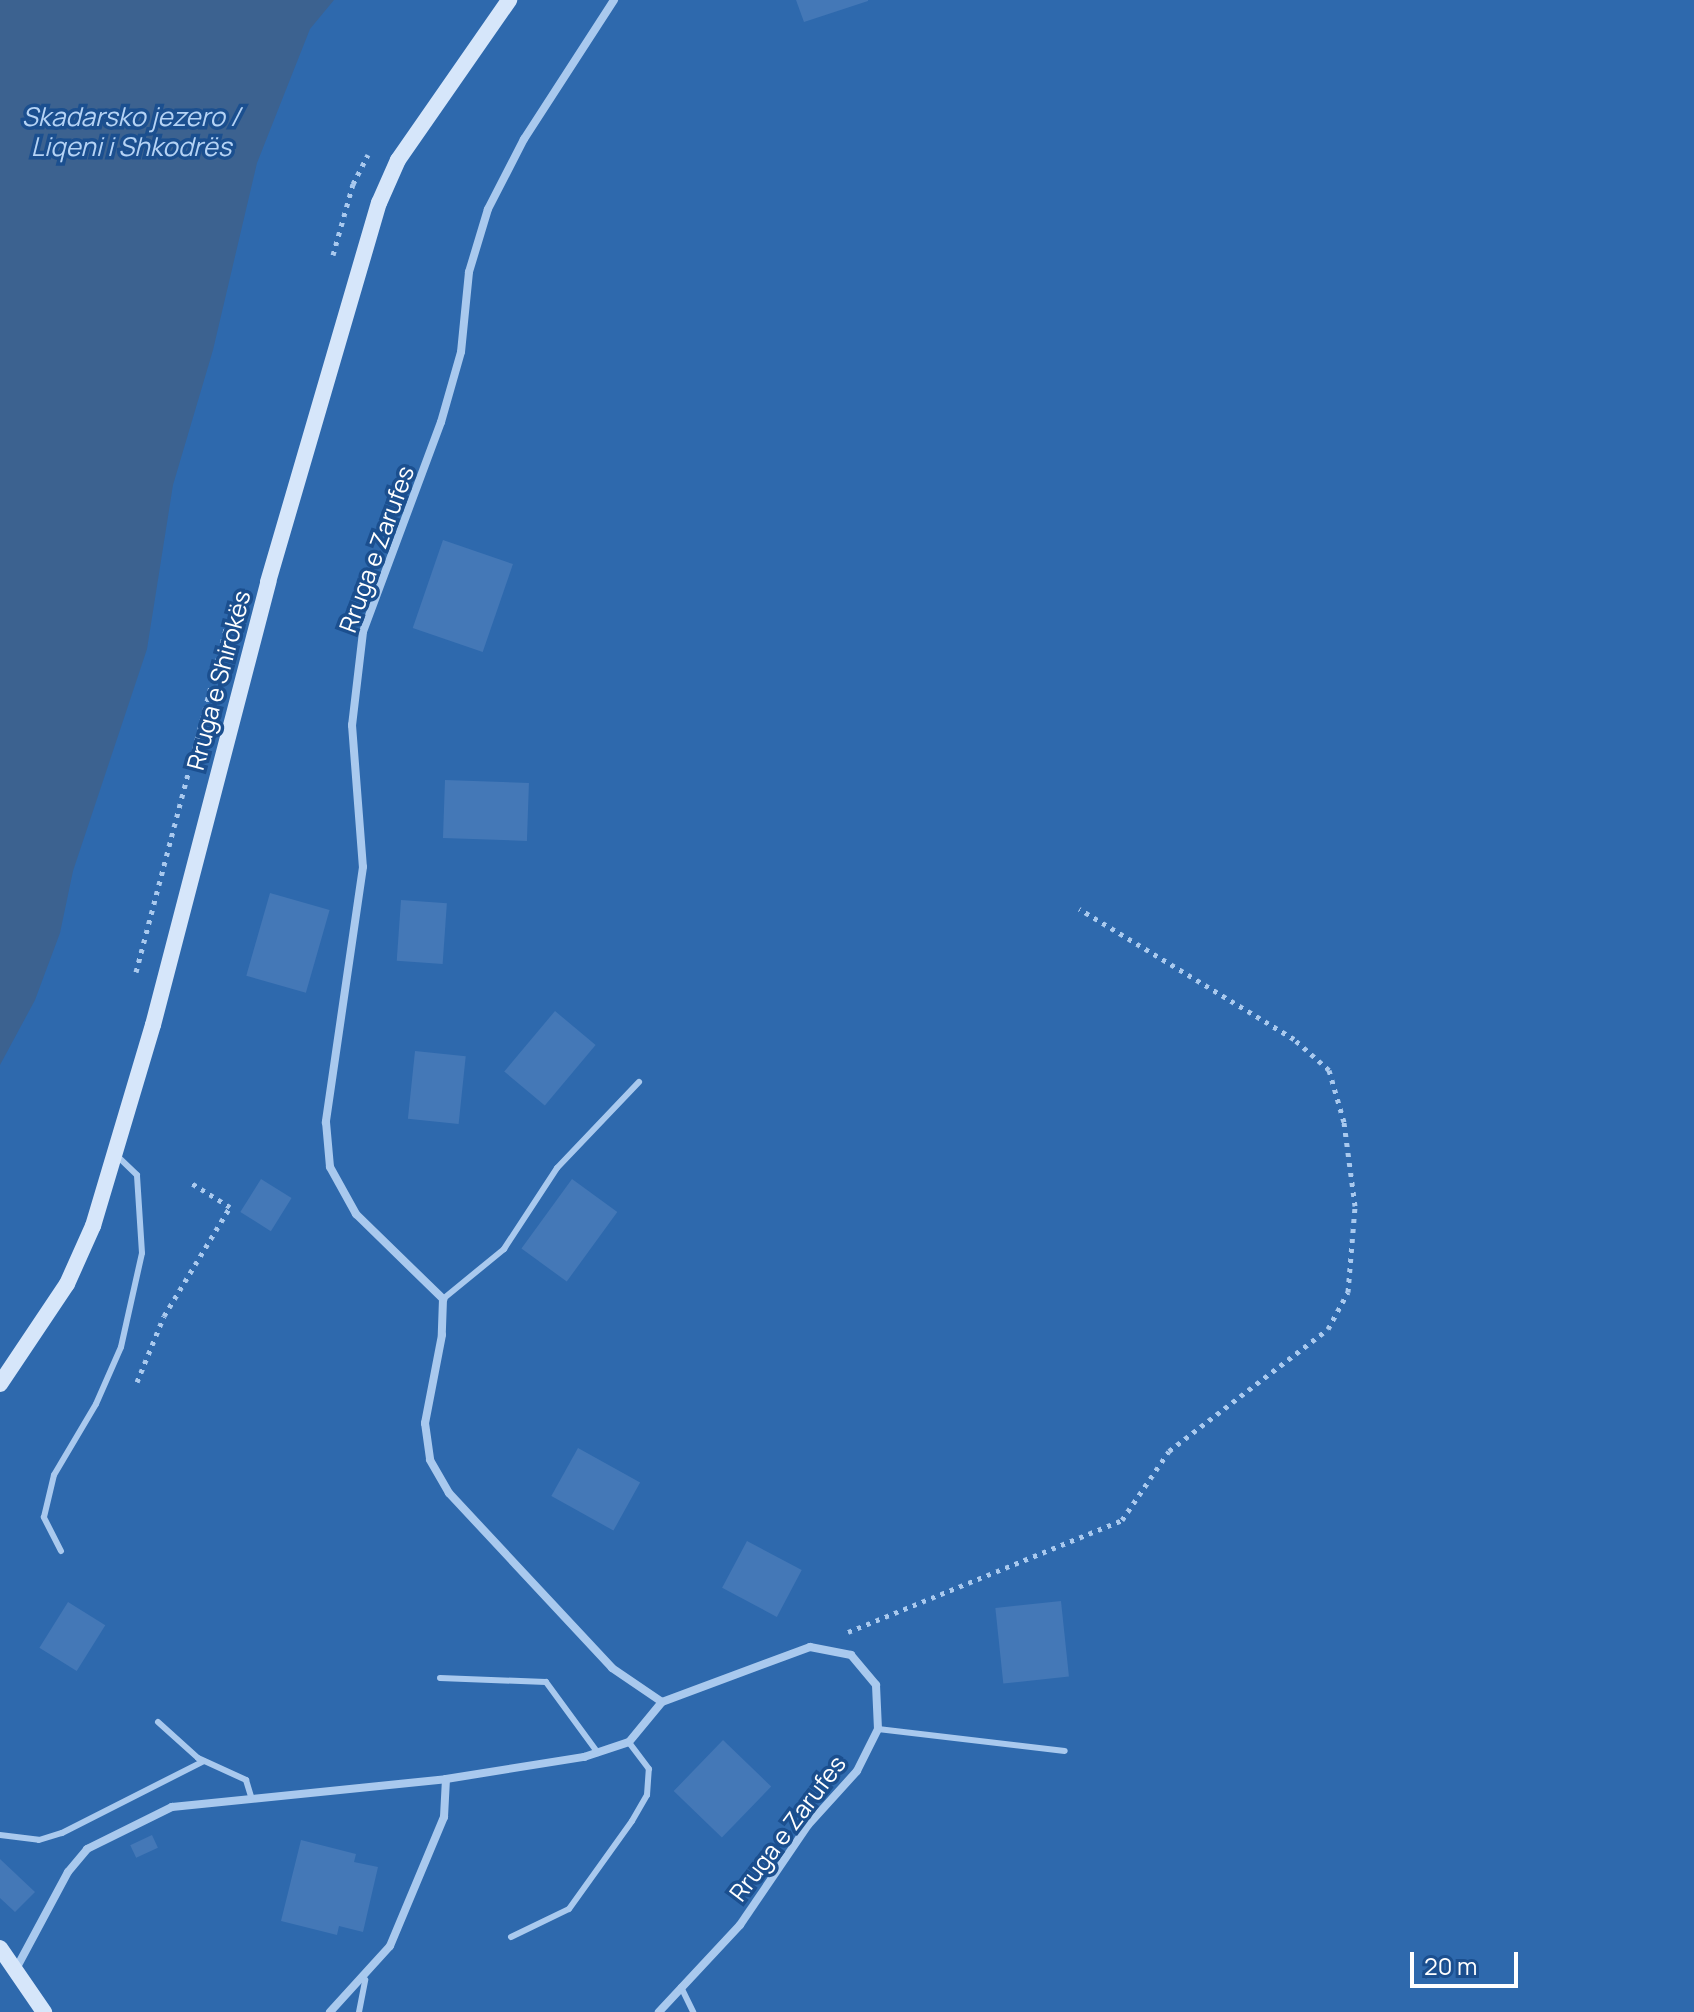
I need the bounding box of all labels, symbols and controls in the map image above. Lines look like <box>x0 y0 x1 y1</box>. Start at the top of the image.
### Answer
water label: Skadarsko jezero / Liqeni i Shkodrës <box>22 101 240 162</box>
street label: Rruga e Zarufes <box>333 462 419 636</box>
street label: Rruga e Shirokës <box>180 587 256 773</box>
street label: Rruga e Zarufes <box>723 1750 851 1906</box>
scale bar <box>1414 1936 1522 1986</box>
text: 20 m <box>1424 1949 1477 1982</box>

